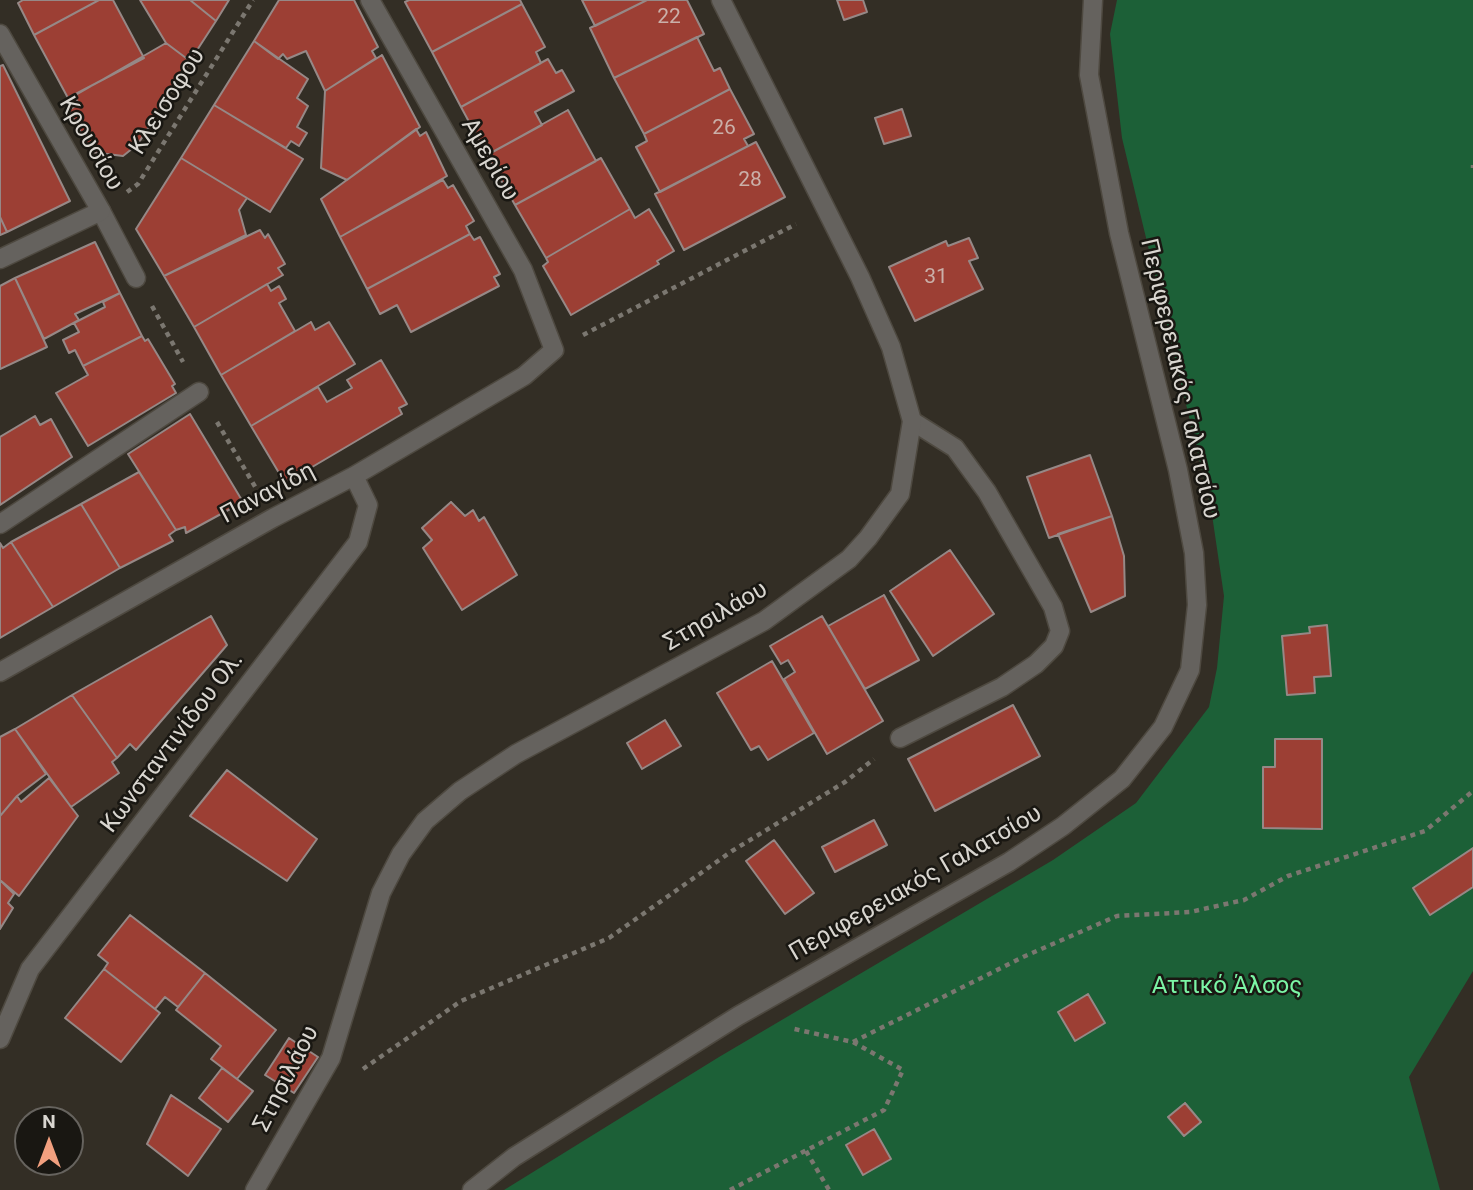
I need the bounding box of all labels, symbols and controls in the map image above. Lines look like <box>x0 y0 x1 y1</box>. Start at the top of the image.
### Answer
house number: 22 <box>657 5 681 31</box>
street label: Κλεισοφου <box>124 44 212 160</box>
street label: Κρουσίου <box>52 92 128 196</box>
street label: Αμερίου <box>454 114 524 206</box>
house number: 26 <box>712 116 736 142</box>
house number: 28 <box>738 168 762 194</box>
street label: Περιφερειακός Γαλατσίου <box>1133 236 1225 522</box>
house number: 31 <box>924 265 948 291</box>
street label: Παναγίδη <box>216 457 320 531</box>
street label: Στησιλάου <box>659 576 773 658</box>
street label: Κωνσταντινίδου Ολ. <box>96 647 250 839</box>
street label: Περιφερειακός Γαλατσίου <box>785 800 1047 968</box>
park label: Αττικό Άλσος <box>1152 973 1302 1001</box>
street label: Στησιλάου <box>248 1021 326 1137</box>
north arrow <box>14 1106 84 1176</box>
text: N <box>42 1110 56 1133</box>

